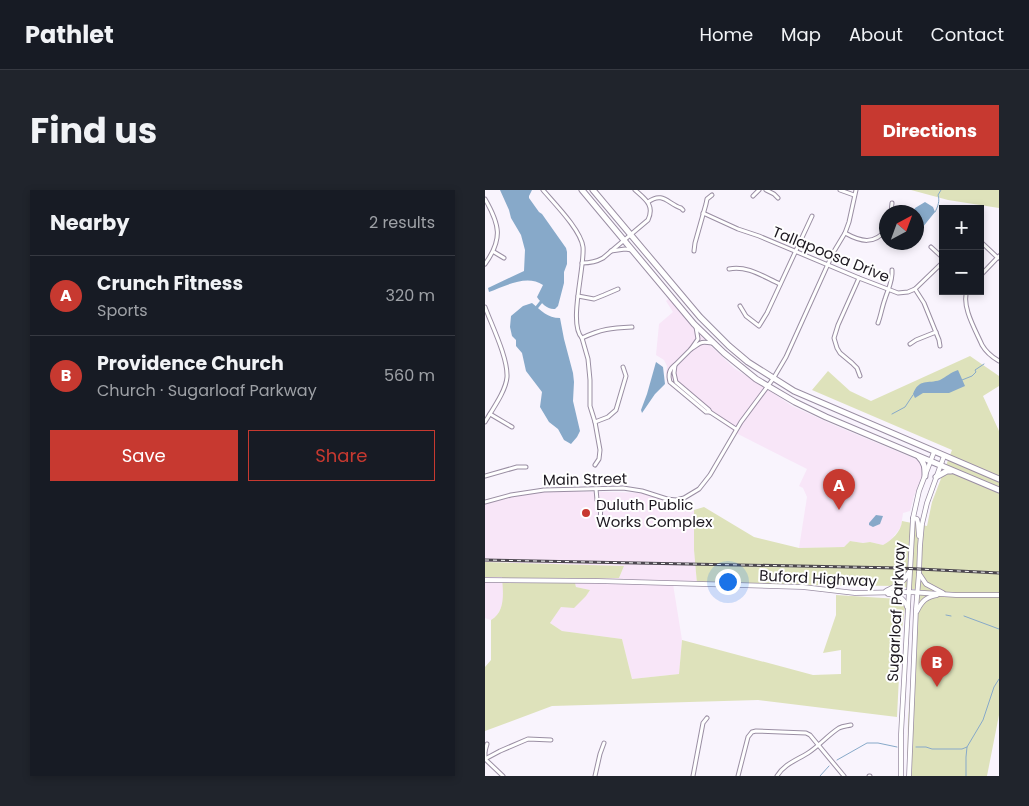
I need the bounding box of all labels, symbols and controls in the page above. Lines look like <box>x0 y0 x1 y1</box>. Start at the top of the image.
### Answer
text: Pathlet <box>25 18 114 51</box>
text: Home <box>699 22 753 47</box>
text: Map <box>781 22 821 47</box>
text: About <box>849 22 903 47</box>
text: Contact <box>931 22 1004 47</box>
button: Directions <box>861 105 999 156</box>
text: Find us <box>30 106 157 155</box>
north arrow <box>879 205 924 250</box>
map controls <box>939 205 984 295</box>
button: + <box>939 205 984 250</box>
text: Nearby <box>50 208 130 237</box>
text: 2 results <box>369 211 435 234</box>
street label: Tallapoosa Drive <box>769 221 893 287</box>
button: − <box>939 250 984 295</box>
text: Crunch Fitness <box>97 270 243 297</box>
text: A <box>60 284 72 307</box>
text: 320 m <box>386 284 435 307</box>
text: Sports <box>97 299 148 322</box>
text: Providence Church <box>97 350 284 377</box>
text: B <box>61 364 71 387</box>
text: 560 m <box>384 364 435 387</box>
text: Church · Sugarloaf Parkway <box>97 379 317 402</box>
button: Save <box>50 430 238 481</box>
button: Share <box>248 430 435 481</box>
street label: Main Street <box>543 468 627 490</box>
pin: A <box>823 469 855 510</box>
place label: Duluth Public Works Complex <box>596 494 712 532</box>
marker: Duluth Public Works Complex <box>580 507 592 519</box>
street label: Sugarloaf Parkway <box>882 541 910 682</box>
street label: Buford Highway <box>759 564 878 592</box>
your location <box>715 569 741 595</box>
pin: B <box>921 646 953 687</box>

